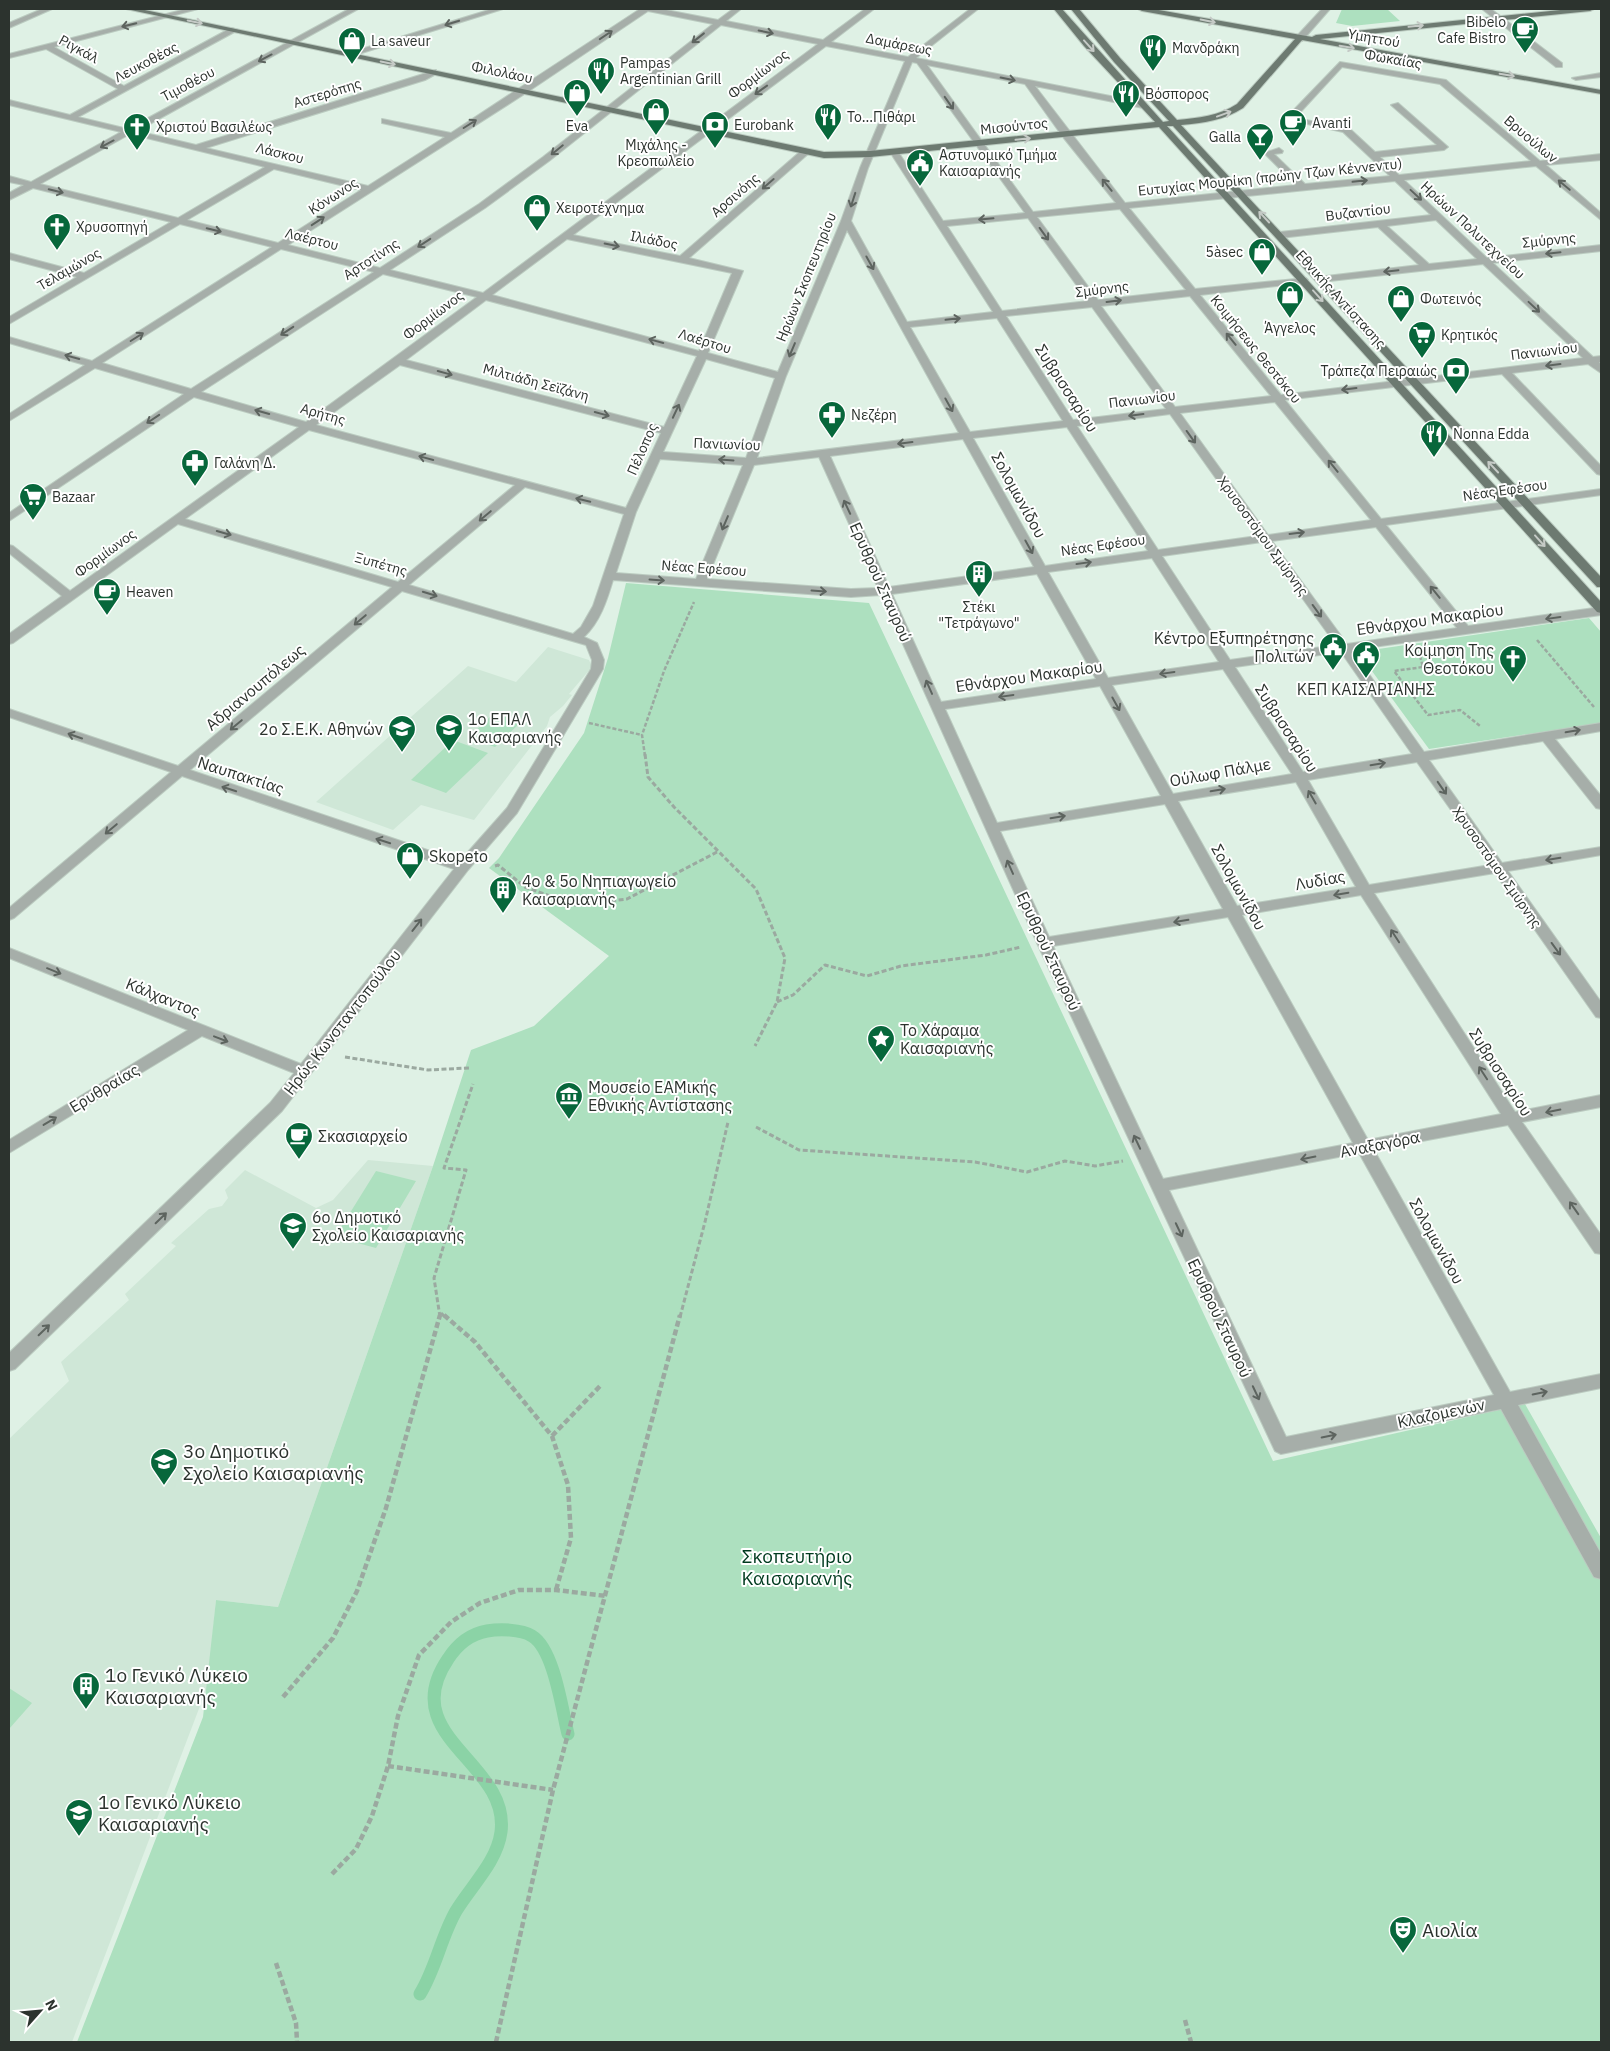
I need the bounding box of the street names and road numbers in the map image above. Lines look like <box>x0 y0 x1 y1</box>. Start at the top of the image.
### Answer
street label: Υμηττού <box>1347 25 1401 51</box>
street label: Δαμάρεως <box>864 29 934 59</box>
street label: Ριγκάλ <box>56 31 103 68</box>
street label: Λευκοθέας <box>111 38 181 86</box>
street label: Φορμίωνος <box>724 45 792 103</box>
street label: Φωκαίας <box>1363 45 1423 73</box>
street label: Φιλολάου <box>470 57 534 87</box>
street label: Τιμοθέου <box>158 62 218 106</box>
street label: Αστερόπης <box>291 74 363 112</box>
street label: Βρυούλων <box>1500 111 1562 167</box>
street label: Μισούντος <box>979 113 1049 139</box>
street label: Λάσκου <box>254 138 306 168</box>
street label: Ευτυχίας Μουρίκη (πρώην Τζων Κέννεντυ) <box>1137 154 1403 200</box>
street label: Αρσινόης <box>707 169 763 221</box>
street label: Κόνωνος <box>305 173 361 219</box>
street label: Ηρώων Πολυτεχνείου <box>1417 177 1529 283</box>
street label: Βυζαντίου <box>1324 199 1392 225</box>
street label: Ηρώων Σκοπευτηρίου <box>772 210 840 344</box>
street label: Λαέρτου <box>283 224 341 254</box>
street label: Ιλιάδος <box>629 227 680 253</box>
street label: Σμύρνης <box>1521 228 1577 252</box>
street label: Αρτοτίνης <box>340 234 403 284</box>
street label: Τελαμώνος <box>34 244 104 294</box>
street label: Εθνικής Αντίστασης <box>1292 246 1390 352</box>
street label: Σμύρνης <box>1074 277 1130 301</box>
street label: Φορμίωνος <box>399 286 467 344</box>
street label: Κοιμήσεως Θεοτόκου <box>1207 291 1305 407</box>
street label: Λαέρτου <box>676 324 734 358</box>
street label: Πανιωνίου <box>1509 338 1579 364</box>
street label: Συβρισσαρίου <box>1031 340 1103 436</box>
street label: Μιλτιάδη Σεϊζάνη <box>481 359 591 405</box>
street label: Πανιωνίου <box>1107 386 1177 412</box>
street label: Αρήτης <box>298 399 348 429</box>
street label: Πέλοπος <box>623 420 662 478</box>
street label: Πανιωνίου <box>693 434 761 454</box>
street label: Σολομωνίδου <box>987 449 1051 541</box>
street label: Χρυσοστόμου Σμύρνης <box>1213 473 1313 600</box>
street label: Νέας Εφέσου <box>1462 475 1548 505</box>
street label: Ερυθρού Σταυρού <box>846 519 916 645</box>
street label: Φορμίωνος <box>71 525 139 581</box>
street label: Νέας Εφέσου <box>1060 530 1146 560</box>
street label: Ξυπέτης <box>353 548 409 580</box>
street label: Νέας Εφέσου <box>661 556 747 580</box>
street label: Εθνάρχου Μακαρίου <box>1355 599 1505 639</box>
street label: Αδριανουπόλεως <box>201 639 309 734</box>
street label: Εθνάρχου Μακαρίου <box>954 656 1104 696</box>
street label: Συβρισσαρίου <box>1251 680 1323 776</box>
street label: Ναυπακτίας <box>195 752 287 798</box>
street label: Ούλωφ Πάλμε <box>1168 753 1272 791</box>
street label: Χρυσοστόμου Σμύρνης <box>1448 803 1546 931</box>
street label: Σολομωνίδου <box>1207 841 1271 933</box>
street label: Λυδίας <box>1293 866 1347 894</box>
street label: Ερυθρού Σταυρού <box>1013 888 1085 1014</box>
street label: Ηρώς Κωνσταντοπούλου <box>279 945 405 1099</box>
street label: Κάλχαντος <box>123 973 203 1021</box>
street label: Συβρισσαρίου <box>1465 1024 1537 1120</box>
street label: Ερυθραίας <box>65 1059 143 1117</box>
street label: Αναξαγόρα <box>1338 1126 1422 1162</box>
street label: Σολομωνίδου <box>1405 1195 1469 1287</box>
street label: Ερυθρού Σταυρού <box>1184 1255 1256 1381</box>
street label: Κλαζομενών <box>1395 1394 1487 1432</box>

